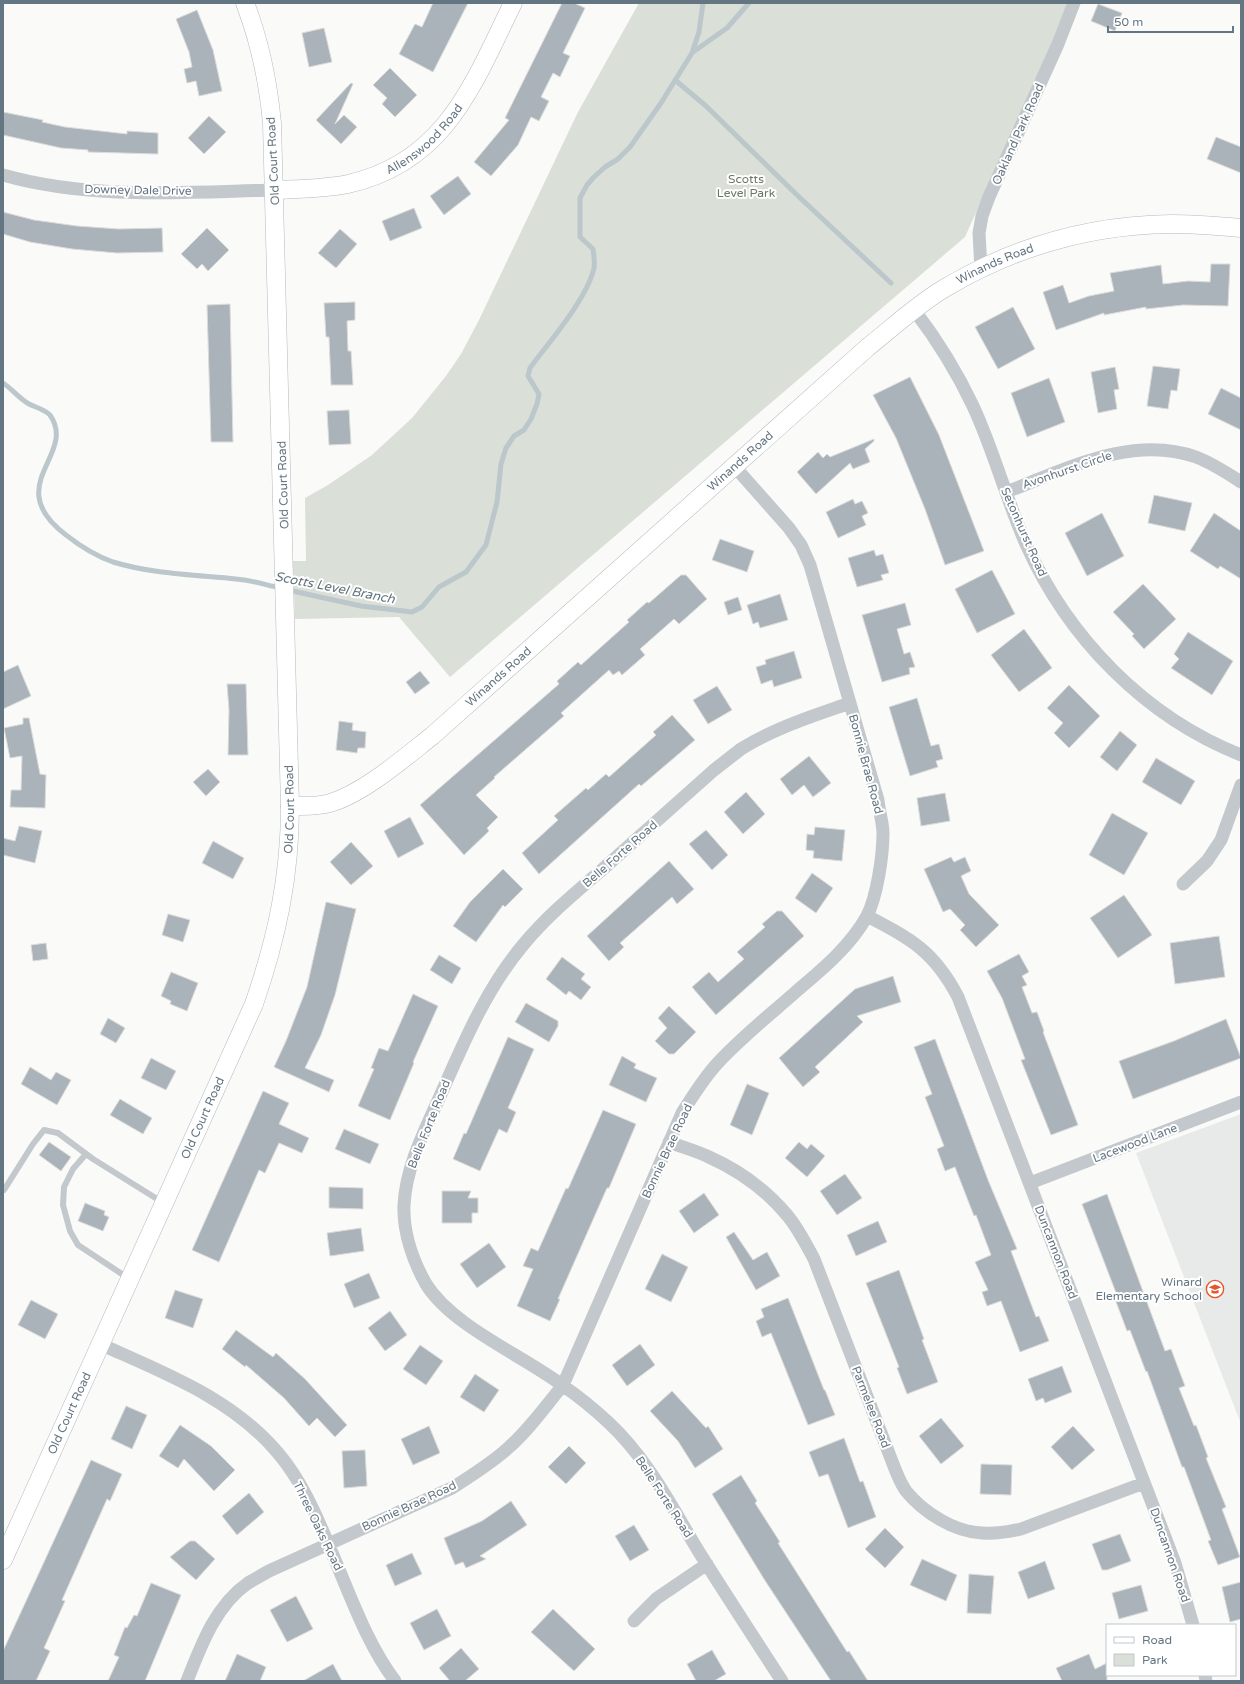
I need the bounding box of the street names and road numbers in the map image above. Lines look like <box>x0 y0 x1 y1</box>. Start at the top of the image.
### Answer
street label: Oakland Park Road <box>989 81 1047 187</box>
street label: Allenswood Road <box>384 101 465 177</box>
street label: Old Court Road <box>264 116 282 206</box>
street label: Downey Dale Drive <box>84 182 192 198</box>
street label: Winands Road <box>954 241 1035 287</box>
street label: Winands Road <box>705 428 776 494</box>
street label: Old Court Road <box>274 441 292 529</box>
street label: Avonhurst Circle <box>1020 448 1114 492</box>
street label: Setonhurst Road <box>998 485 1050 579</box>
street label: Winands Road <box>463 644 534 710</box>
street label: Bonnie Brae Road <box>846 713 886 815</box>
street label: Old Court Road <box>281 765 297 854</box>
street label: Belle Forte Road <box>580 818 660 890</box>
street label: Old Court Road <box>178 1075 227 1161</box>
street label: Belle Forte Road <box>405 1078 453 1170</box>
street label: Bonnie Brae Road <box>639 1101 695 1201</box>
street label: Lacewood Lane <box>1091 1120 1179 1166</box>
street label: Duncannon Road <box>1032 1203 1080 1301</box>
street label: Parmelee Road <box>849 1364 893 1450</box>
street label: Old Court Road <box>45 1370 94 1457</box>
street label: Belle Forte Road <box>632 1454 696 1540</box>
street label: Bonnie Brae Road <box>359 1478 459 1534</box>
street label: Three Oaks Road <box>290 1479 346 1573</box>
street label: Duncannon Road <box>1147 1506 1193 1604</box>

